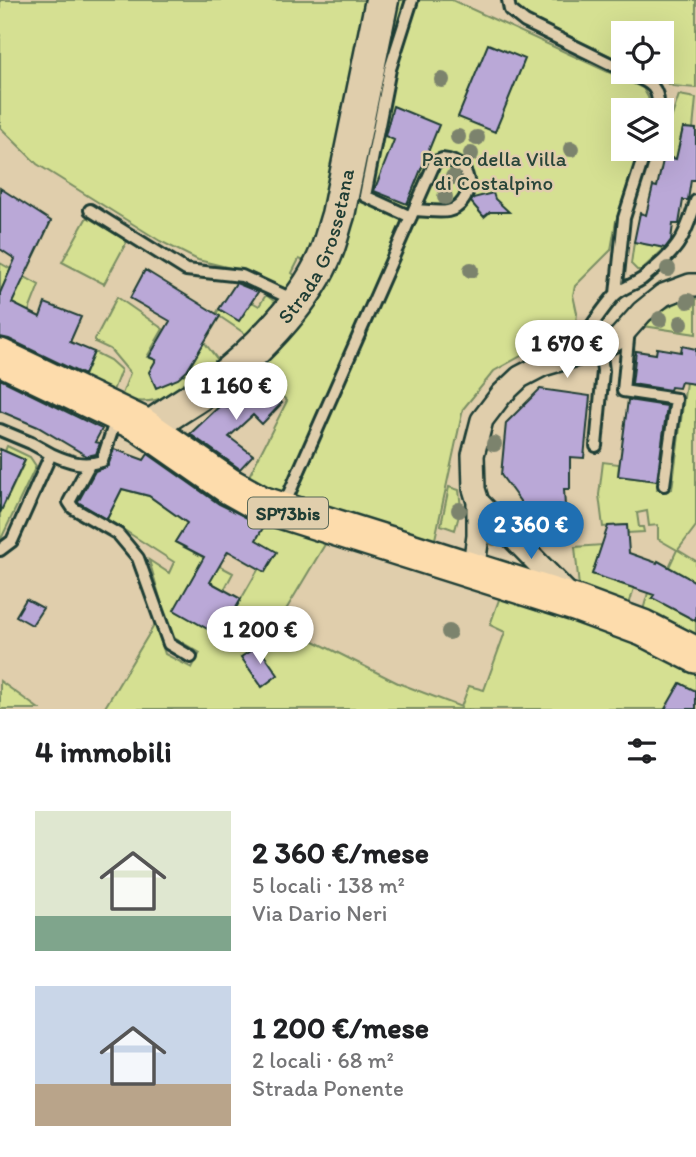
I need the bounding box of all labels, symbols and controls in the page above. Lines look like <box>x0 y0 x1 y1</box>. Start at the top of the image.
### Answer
map controls <box>611 21 674 161</box>
button: locate <box>611 21 674 84</box>
button: layers <box>611 98 674 161</box>
park label: Parco della Villa di Costalpino <box>421 146 567 195</box>
street label: Strada Grossetana <box>272 166 359 328</box>
pin: 1 670 € <box>502 320 632 380</box>
text: 1 670 € <box>531 329 603 357</box>
pin: 1 160 € <box>171 362 301 422</box>
text: 1 160 € <box>200 371 272 399</box>
road number: SP73bis <box>248 498 328 528</box>
pin: 2 360 € <box>466 502 596 561</box>
text: 2 360 € <box>494 510 568 538</box>
pin: 1 200 € <box>195 606 325 666</box>
text: 1 200 € <box>223 615 297 643</box>
icon: filters <box>623 732 661 770</box>
text: 4 immobili <box>35 733 172 770</box>
text: 2 360 €/mese <box>252 834 429 871</box>
icon: home <box>91 839 175 923</box>
text: 5 locali · 138 m² <box>252 871 405 899</box>
text: Via Dario Neri <box>252 899 387 927</box>
text: 1 200 €/mese <box>252 1009 429 1046</box>
icon: home <box>91 1014 175 1098</box>
text: 2 locali · 68 m² <box>252 1046 394 1074</box>
text: Strada Ponente <box>252 1074 404 1102</box>

